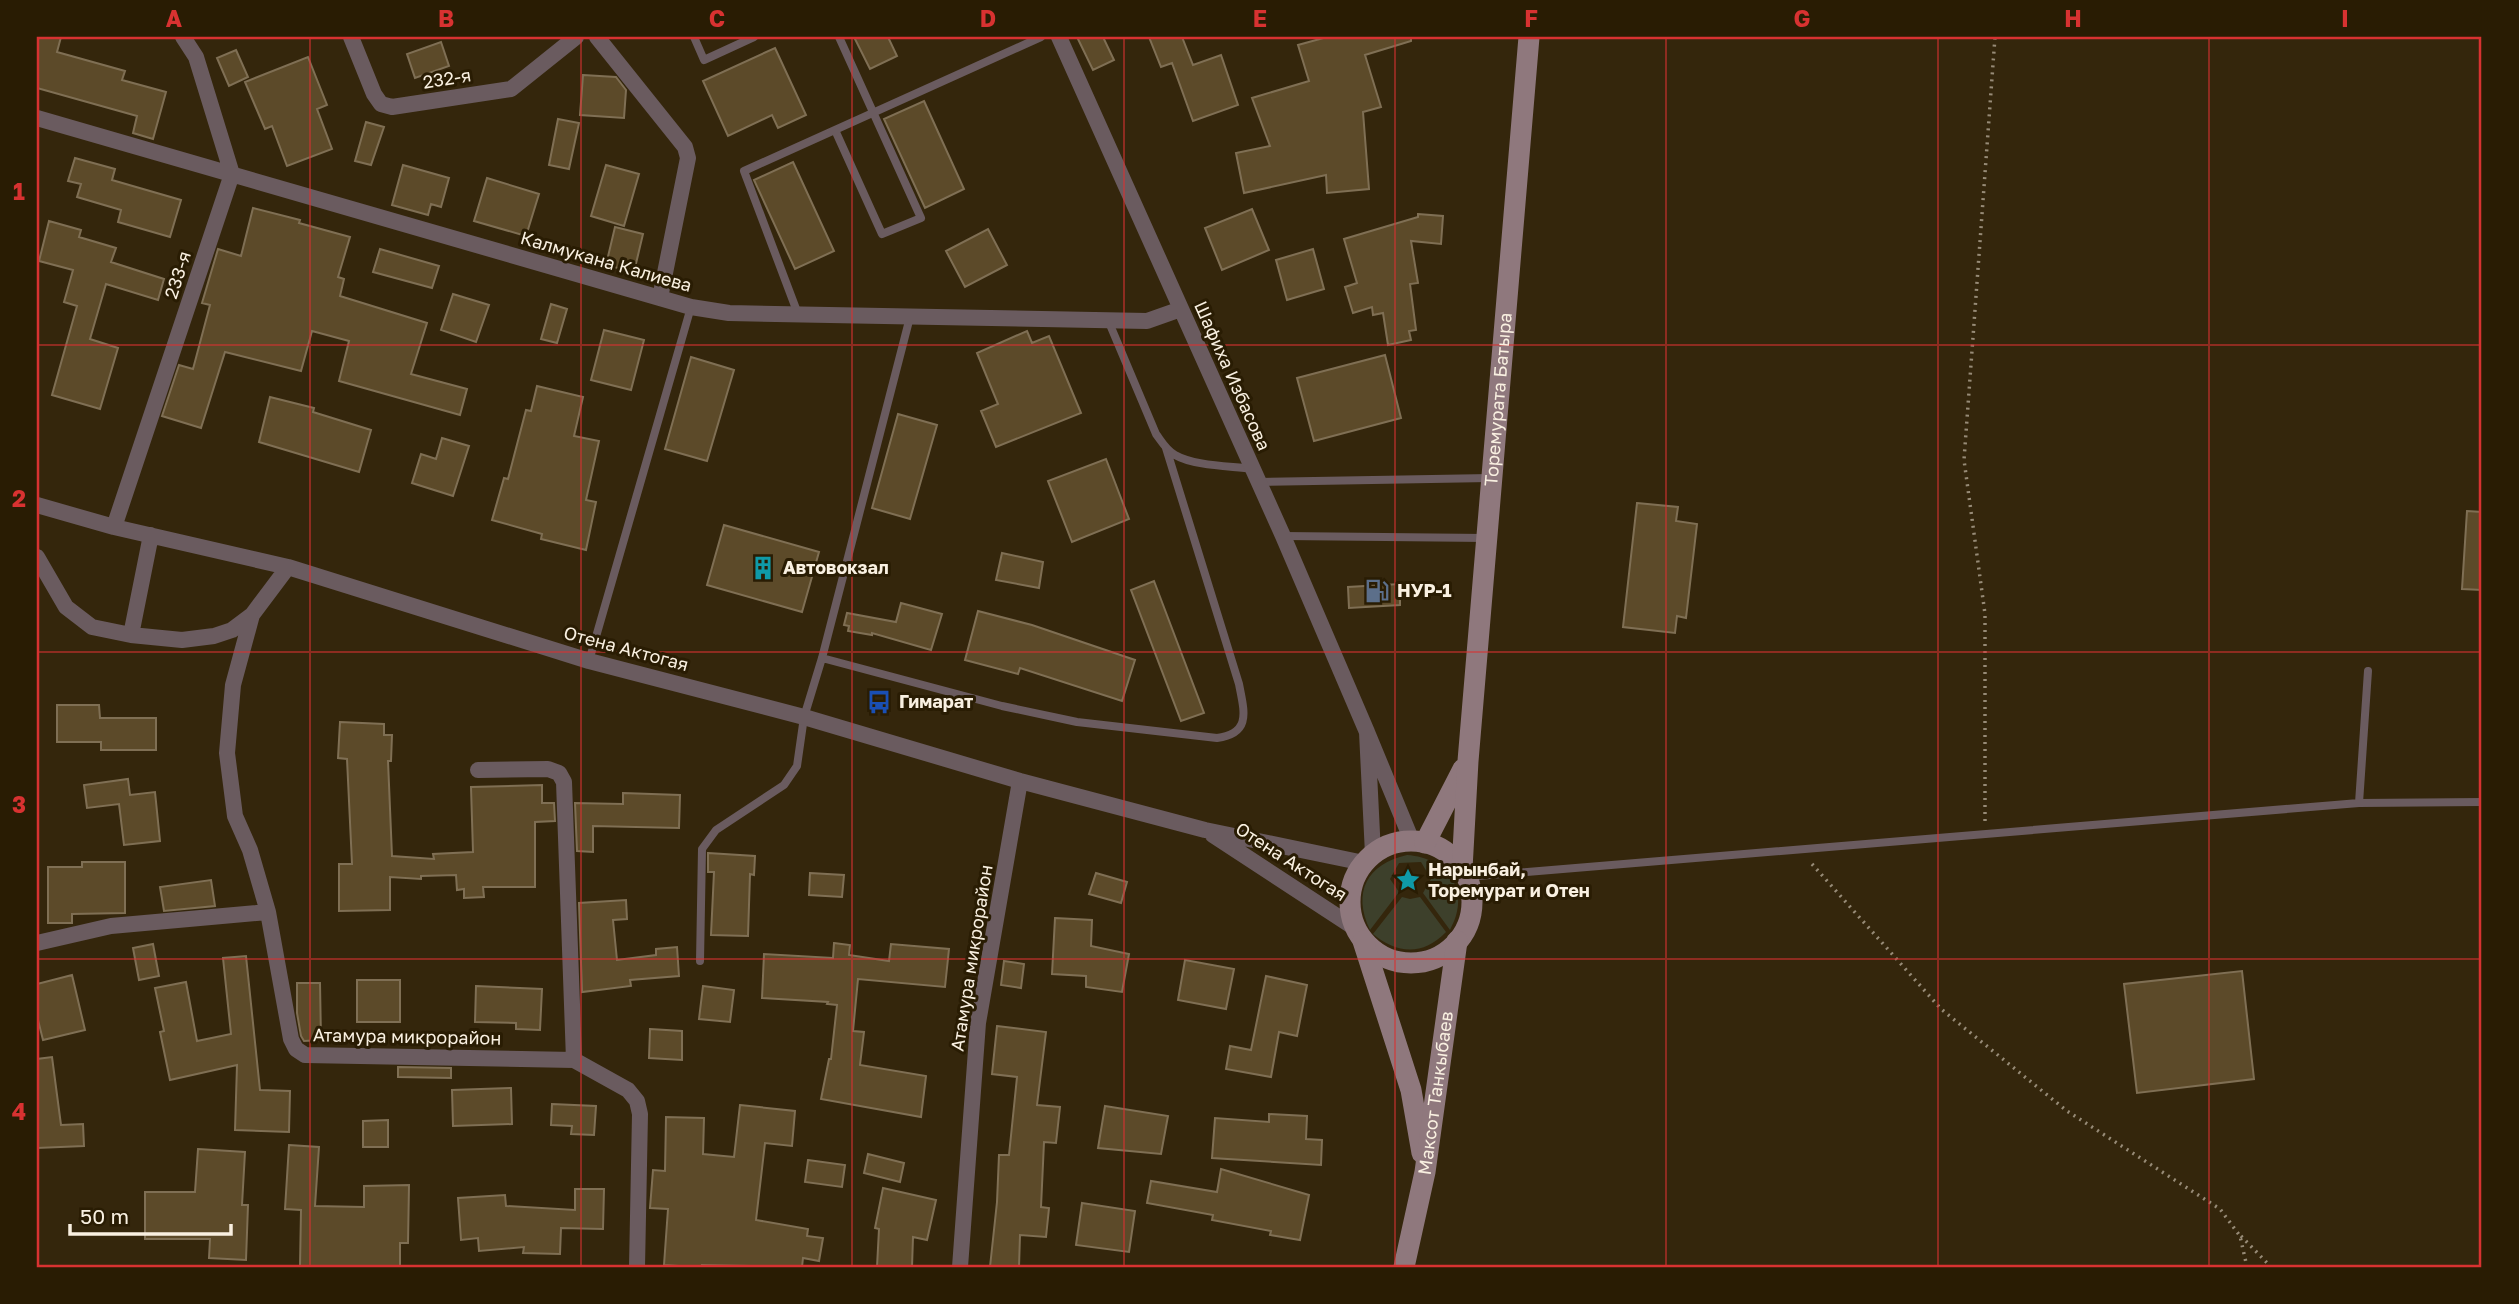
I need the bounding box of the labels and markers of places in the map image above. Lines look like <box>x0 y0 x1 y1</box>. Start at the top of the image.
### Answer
building icon: Автовокзал <box>749 554 777 582</box>
place label: Автовокзал <box>783 556 889 578</box>
fuel station icon: НУР-1 <box>1363 577 1391 605</box>
place label: НУР-1 <box>1397 579 1452 601</box>
bus stop icon: Гимарат <box>865 688 893 716</box>
place label: Гимарат <box>899 690 973 712</box>
place label: Нарынбай, Торемурат и Отен <box>1428 858 1590 901</box>
place icon: Нарынбай, Торемурат и Отен <box>1394 866 1422 894</box>

